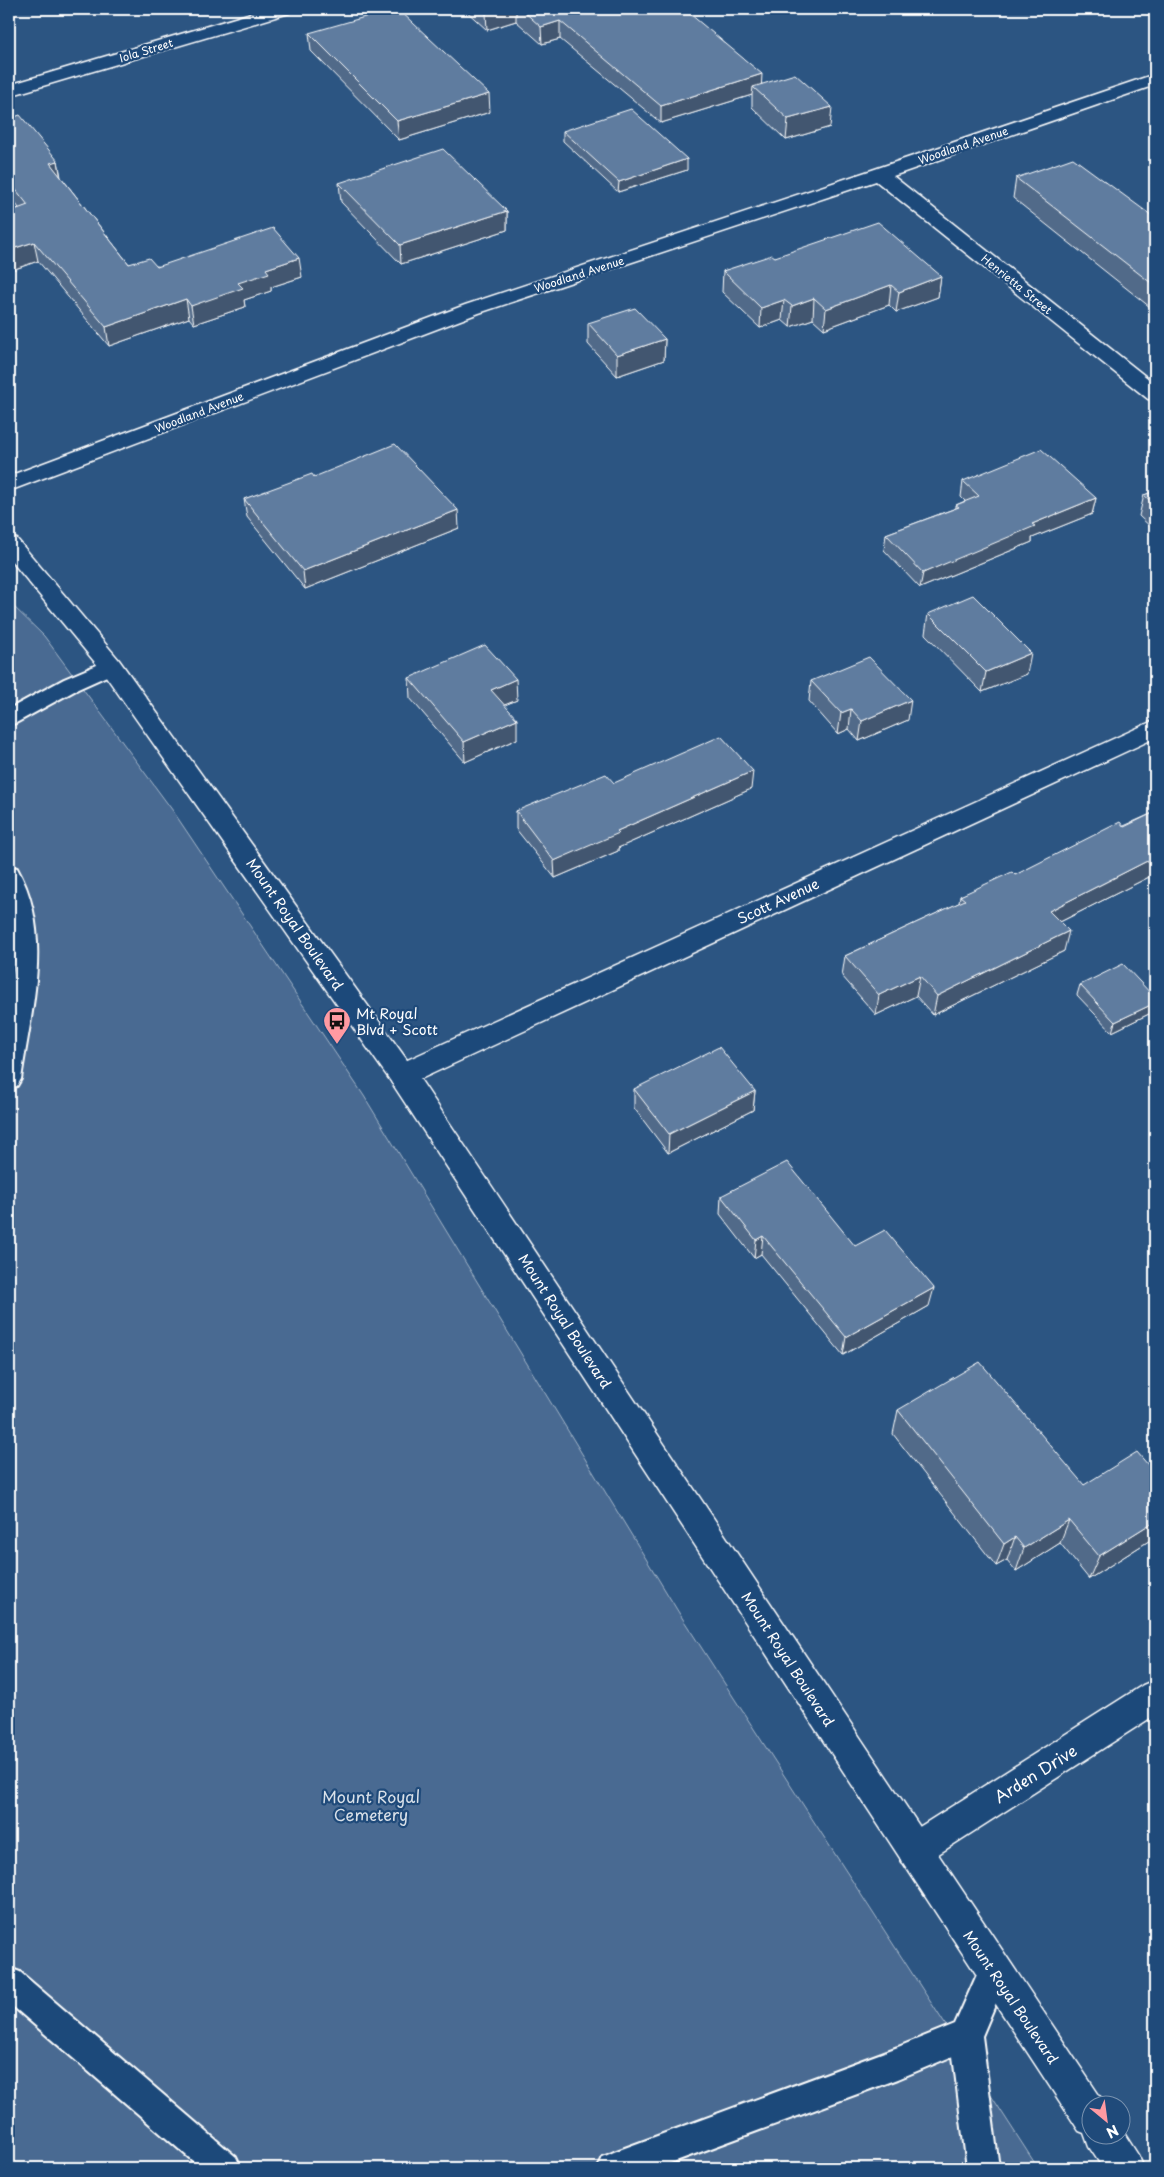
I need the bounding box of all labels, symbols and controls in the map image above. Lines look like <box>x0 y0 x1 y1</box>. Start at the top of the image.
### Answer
street label: Iola Street <box>117 34 175 66</box>
street label: Woodland Avenue <box>916 122 1010 168</box>
street label: Henrietta Street <box>978 250 1057 318</box>
street label: Woodland Avenue <box>532 251 626 297</box>
street label: Woodland Avenue <box>152 387 246 437</box>
street label: Mount Royal Boulevard <box>241 854 349 995</box>
street label: Scott Avenue <box>734 873 823 929</box>
place label: Mt Royal Blvd + Scott <box>356 1003 438 1040</box>
bus stop icon: Mt Royal Blvd + Scott <box>322 1006 352 1045</box>
street label: Mount Royal Boulevard <box>513 1249 617 1393</box>
street label: Mount Royal Boulevard <box>736 1587 840 1731</box>
street label: Arden Drive <box>989 1738 1081 1808</box>
park label: Mount Royal Cemetery <box>322 1784 420 1826</box>
street label: Mount Royal Boulevard <box>958 1926 1064 2068</box>
north arrow <box>1082 2094 1132 2144</box>
text: N <box>1103 2120 1122 2144</box>

